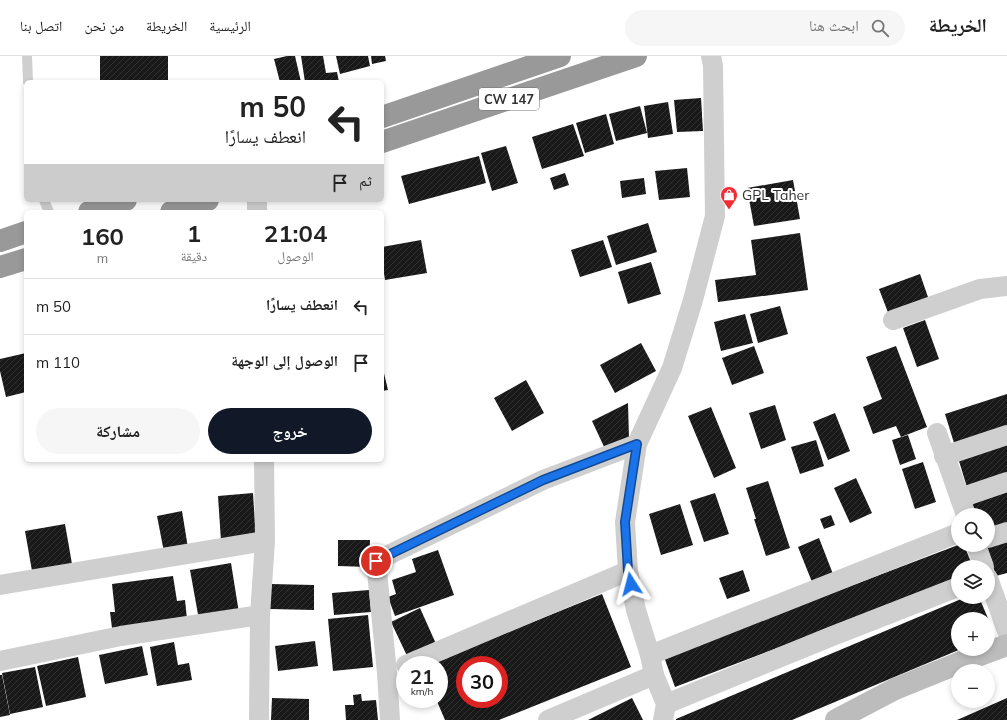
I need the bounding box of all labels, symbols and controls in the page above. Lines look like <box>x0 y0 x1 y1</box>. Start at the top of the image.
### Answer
search box <box>625 10 905 46</box>
text: الخريطة <box>929 13 987 37</box>
text: ابحث هنا <box>809 16 859 35</box>
text: اتصل بنا <box>20 17 62 35</box>
text: من نحن <box>84 17 124 35</box>
text: الخريطة <box>146 17 187 35</box>
text: الرئيسية <box>209 17 251 35</box>
icon: search <box>869 17 891 39</box>
road number: CW 147 <box>479 88 539 110</box>
text: 50 m <box>240 89 306 124</box>
icon: left <box>320 96 372 148</box>
text: انعطف يسارًا <box>225 125 306 148</box>
text: ثم <box>359 171 372 190</box>
icon: arrive <box>329 172 351 194</box>
shop icon: GPL Taher <box>719 185 739 210</box>
place label: GPL Taher <box>742 186 810 204</box>
text: 1 <box>187 218 201 248</box>
text: 21:04 <box>264 218 327 248</box>
text: 160 <box>81 221 124 251</box>
text: دقيقة <box>181 248 207 264</box>
text: الوصول <box>278 248 314 264</box>
text: m <box>97 250 108 266</box>
text: انعطف يسارًا <box>266 295 338 314</box>
icon: left <box>350 296 372 318</box>
text: 50 m <box>36 297 71 316</box>
text: الوصول إلى الوجهة <box>231 351 338 370</box>
icon: arrive <box>350 352 372 374</box>
text: 110 m <box>36 353 80 372</box>
button: مشاركة <box>36 408 200 454</box>
button: خروج <box>208 408 372 454</box>
map controls <box>951 508 995 708</box>
button: search <box>951 508 995 552</box>
pin <box>359 544 393 578</box>
icon: arrive <box>365 550 387 572</box>
button: layers <box>951 560 995 604</box>
position arrow <box>610 563 652 605</box>
button: + <box>951 612 995 656</box>
speed limit sign: 30 <box>456 656 508 708</box>
text: 21 <box>410 664 434 689</box>
button: − <box>951 664 995 708</box>
text: km/h <box>411 685 433 698</box>

